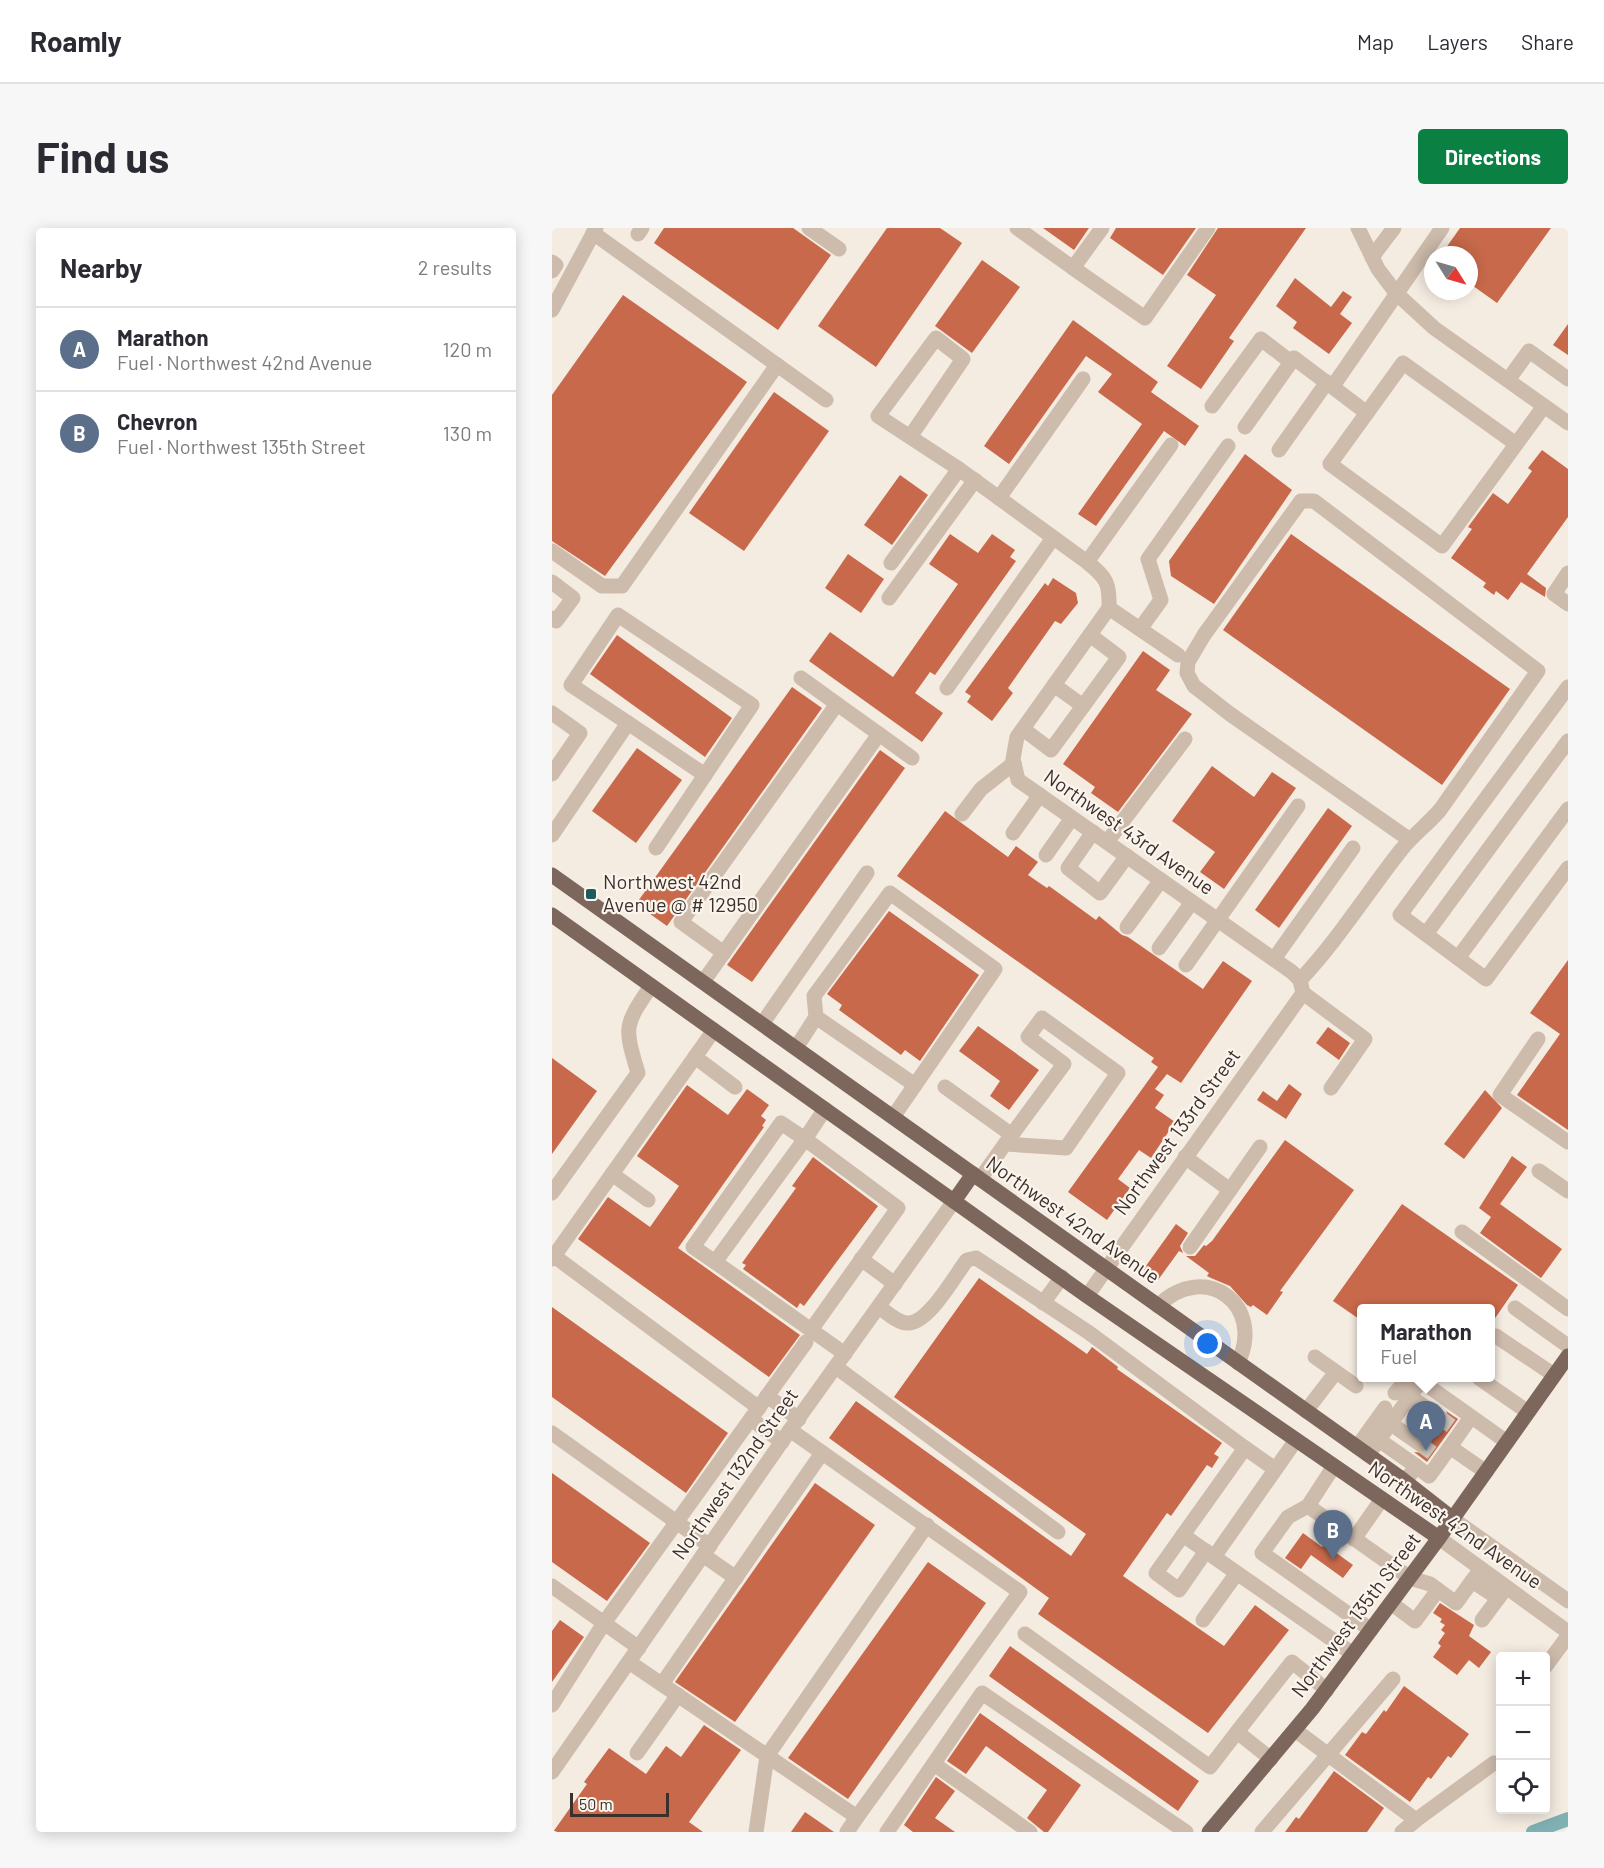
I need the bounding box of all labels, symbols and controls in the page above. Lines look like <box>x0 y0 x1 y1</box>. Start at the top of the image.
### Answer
text: Roamly <box>30 24 122 58</box>
text: Map <box>1357 29 1394 54</box>
text: Layers <box>1427 29 1488 54</box>
text: Share <box>1521 29 1574 54</box>
button: Directions <box>1418 129 1568 184</box>
text: Find us <box>36 131 169 181</box>
north arrow <box>1424 246 1478 300</box>
text: Nearby <box>60 252 142 283</box>
text: 2 results <box>418 255 492 279</box>
text: Marathon <box>117 324 209 350</box>
text: A <box>73 337 86 361</box>
text: 120 m <box>442 337 492 361</box>
text: Fuel · Northwest 42nd Avenue <box>117 350 372 374</box>
text: Chevron <box>117 408 198 434</box>
text: B <box>73 421 86 445</box>
text: 130 m <box>443 421 492 445</box>
text: Fuel · Northwest 135th Street <box>117 434 366 458</box>
street label: Northwest 43rd Avenue <box>1040 763 1219 899</box>
place label: Northwest 42nd Avenue @ # 12950 <box>603 869 758 916</box>
marker: Northwest 42nd Avenue @ # 12950 <box>584 887 598 901</box>
street label: Northwest 133rd Street <box>1108 1044 1245 1219</box>
street label: Northwest 42nd Avenue <box>982 1150 1165 1288</box>
popup <box>1357 1304 1495 1382</box>
text: Marathon <box>1380 1318 1472 1344</box>
your location <box>1193 1329 1222 1358</box>
text: Fuel <box>1380 1344 1417 1368</box>
street label: Northwest 132nd Street <box>666 1383 802 1564</box>
pin: A <box>1406 1402 1446 1451</box>
street label: Northwest 42nd Avenue <box>1364 1455 1547 1593</box>
pin: B <box>1314 1510 1352 1560</box>
street label: Northwest 135th Street <box>1286 1527 1425 1701</box>
map controls <box>1496 1652 1550 1814</box>
button: + <box>1496 1652 1550 1706</box>
button: − <box>1496 1706 1550 1760</box>
button: locate <box>1496 1760 1550 1814</box>
scale bar <box>570 1790 669 1818</box>
text: 50 m <box>579 1794 613 1813</box>

